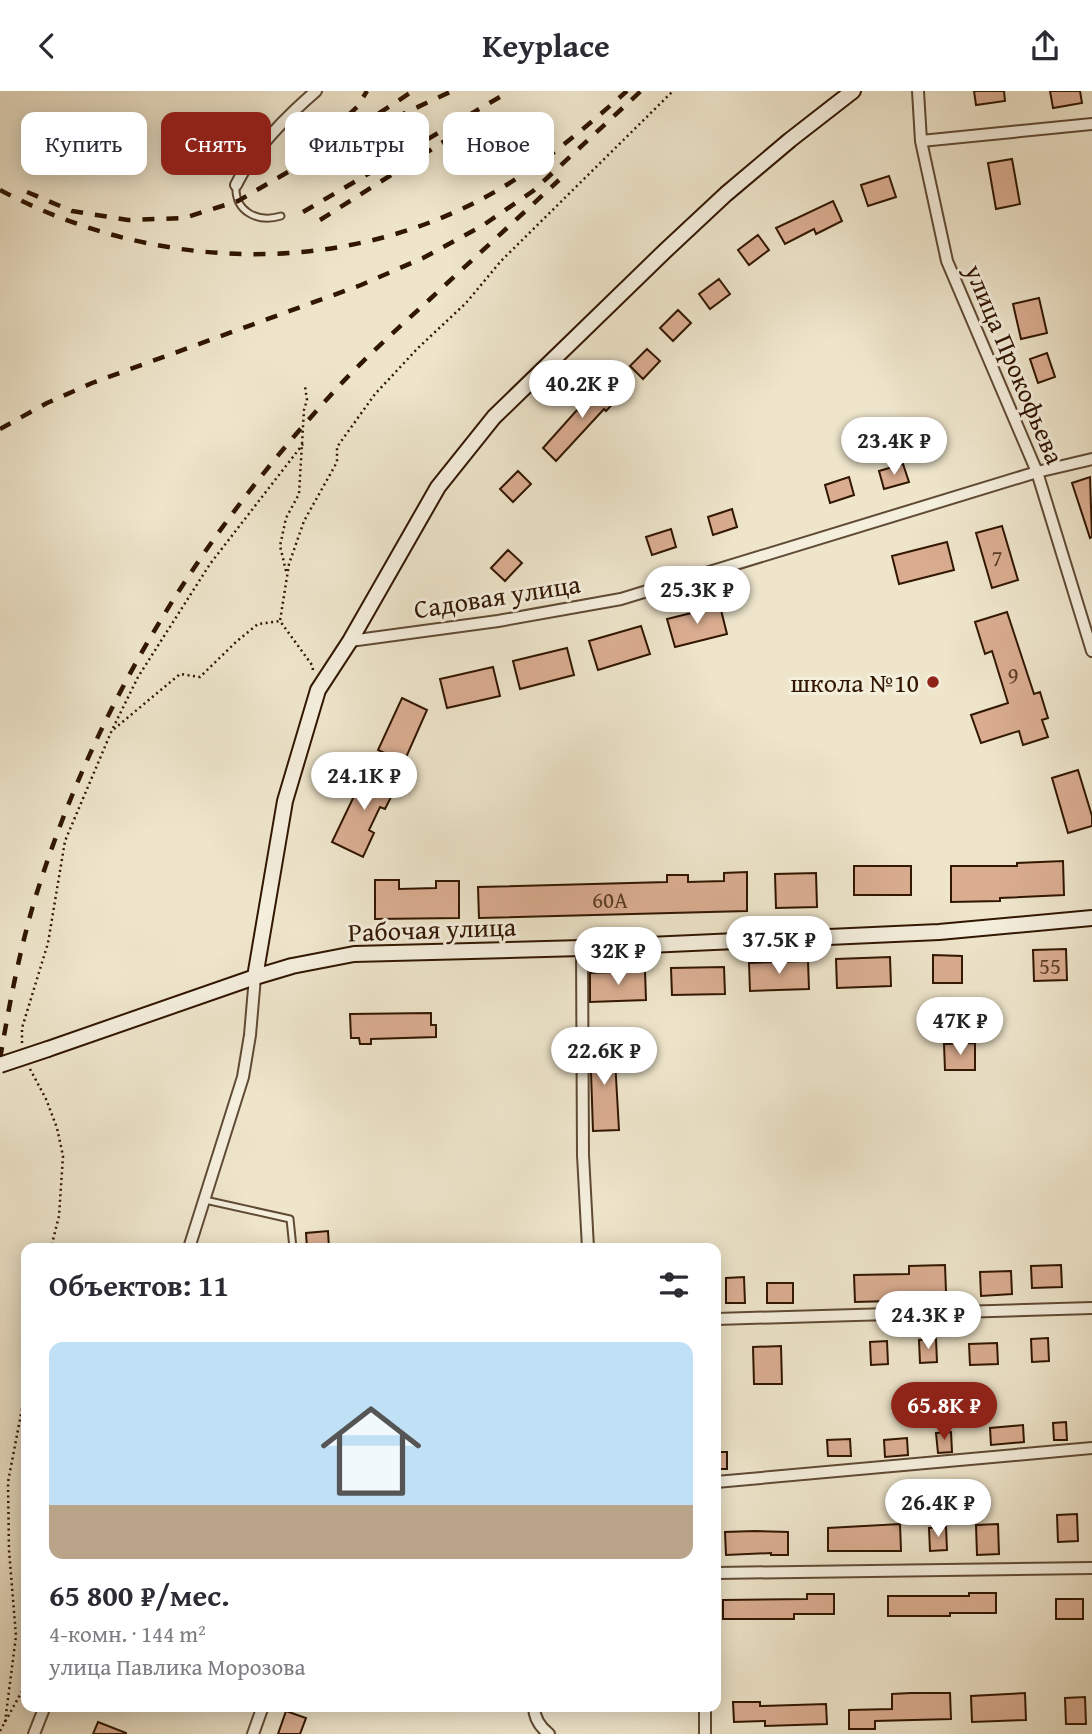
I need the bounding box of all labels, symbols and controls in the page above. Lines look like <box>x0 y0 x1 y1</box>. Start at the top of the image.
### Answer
text: Keyplace <box>482 22 610 69</box>
icon: back <box>28 27 66 65</box>
icon: share <box>1026 27 1064 65</box>
chip: Купить <box>21 112 147 175</box>
chip: Снять <box>161 112 271 175</box>
chip: Фильтры <box>285 112 429 175</box>
chip: Новое <box>443 112 554 175</box>
street label: улица Прокофьева <box>955 257 1075 471</box>
pin: 40.2K ₽ <box>517 361 647 420</box>
text: 40.2K ₽ <box>545 366 619 399</box>
pin: 23.4K ₽ <box>829 417 959 477</box>
text: 23.4K ₽ <box>857 423 931 456</box>
house number: 7 <box>991 541 1003 574</box>
street label: Садовая улица <box>411 564 584 628</box>
pin: 25.3K ₽ <box>632 567 762 626</box>
text: 25.3K ₽ <box>660 572 734 605</box>
house number: 9 <box>1007 658 1019 691</box>
place label: школа №10 <box>790 663 919 702</box>
marker: школа №10 <box>925 674 941 690</box>
pin: 24.1K ₽ <box>299 753 429 812</box>
text: 24.1K ₽ <box>327 758 401 791</box>
house number: 60А <box>592 883 628 916</box>
street label: Рабочая улица <box>347 907 517 951</box>
pin: 37.5K ₽ <box>714 917 844 976</box>
text: 37.5K ₽ <box>742 922 816 955</box>
pin: 32K ₽ <box>569 927 667 987</box>
text: 32K ₽ <box>590 933 646 966</box>
house number: 55 <box>1039 949 1061 982</box>
pin: 47K ₽ <box>911 997 1009 1057</box>
text: 47K ₽ <box>932 1003 988 1036</box>
pin: 22.6K ₽ <box>539 1027 669 1087</box>
text: 22.6K ₽ <box>567 1033 641 1066</box>
text: Объектов: 11 <box>49 1263 229 1307</box>
icon: filters <box>655 1266 693 1304</box>
pin: 24.3K ₽ <box>863 1291 993 1351</box>
text: 24.3K ₽ <box>891 1297 965 1330</box>
pin: 65.8K ₽ <box>879 1383 1009 1442</box>
icon: home <box>308 1388 434 1514</box>
text: 65.8K ₽ <box>907 1388 981 1421</box>
pin: 26.4K ₽ <box>873 1479 1003 1539</box>
text: 26.4K ₽ <box>901 1485 975 1518</box>
text: 65 800 ₽/мес. <box>49 1573 230 1617</box>
text: 4-комн. · 144 m² <box>49 1617 206 1650</box>
text: улица Павлика Морозова <box>49 1650 305 1683</box>

